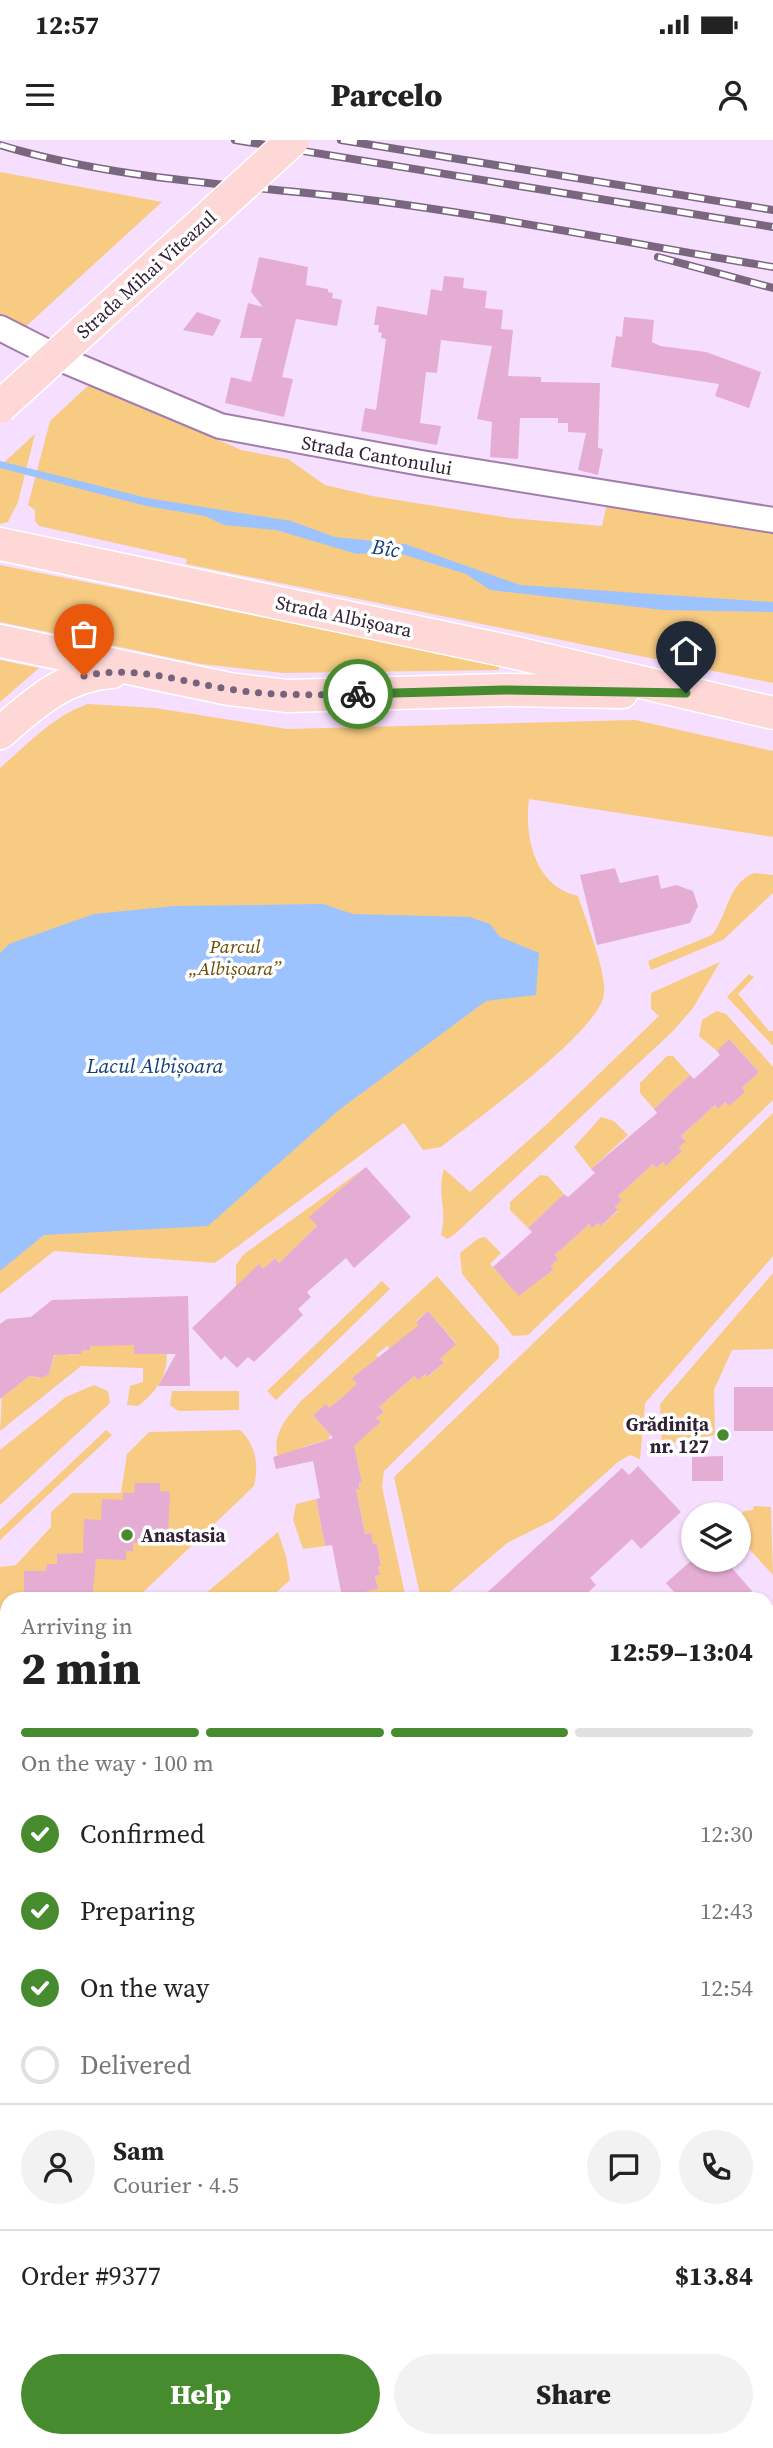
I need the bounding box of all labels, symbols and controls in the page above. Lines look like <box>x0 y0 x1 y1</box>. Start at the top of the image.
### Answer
text: 12:57 <box>35 7 99 43</box>
text: Parcelo <box>330 73 443 117</box>
icon: menu <box>21 76 59 114</box>
icon: person <box>714 76 752 114</box>
street label: Strada Mihai Viteazul <box>70 204 222 344</box>
street label: Strada Cantonului <box>300 429 455 481</box>
water label: Bîc <box>369 531 402 565</box>
street label: Strada Albișoara <box>274 589 415 643</box>
pin <box>54 604 114 676</box>
icon: bag <box>65 615 103 653</box>
pin <box>656 621 716 693</box>
icon: home <box>667 632 705 670</box>
courier <box>323 659 393 729</box>
icon: bike <box>339 675 377 713</box>
park label: Parcul „Albișoara” <box>188 933 282 981</box>
water label: Lacul Albișoara <box>85 1051 224 1080</box>
place label: Grădinița nr. 127 <box>626 1411 710 1459</box>
marker: Grădinița nr. 127 <box>715 1427 731 1443</box>
map controls <box>681 1502 751 1572</box>
button: layers <box>681 1502 751 1572</box>
place label: Anastasia <box>141 1522 227 1548</box>
marker: Anastasia <box>119 1527 135 1543</box>
text: Arriving in <box>21 1610 133 1642</box>
text: 12:59–13:04 <box>609 1634 753 1670</box>
text: 2 min <box>21 1636 141 1699</box>
text: On the way · 100 m <box>21 1747 214 1779</box>
icon: check <box>21 1815 59 1853</box>
text: Confirmed <box>80 1816 205 1852</box>
text: 12:30 <box>700 1818 753 1850</box>
icon: check <box>21 1892 59 1930</box>
text: Preparing <box>80 1893 195 1929</box>
text: 12:43 <box>700 1895 753 1927</box>
icon: check <box>21 1969 59 2007</box>
text: On the way <box>80 1970 209 2006</box>
text: 12:54 <box>700 1972 753 2004</box>
text: Delivered <box>80 2047 191 2083</box>
button: person <box>21 2130 95 2204</box>
button: chat <box>587 2130 661 2204</box>
button: phone <box>679 2130 753 2204</box>
text: Sam <box>113 2133 164 2169</box>
text: Courier · 4.5 <box>113 2169 239 2201</box>
text: Order #9377 <box>21 2258 161 2294</box>
text: $13.84 <box>675 2258 753 2294</box>
button: Help <box>21 2354 380 2434</box>
button: Share <box>394 2354 753 2434</box>

